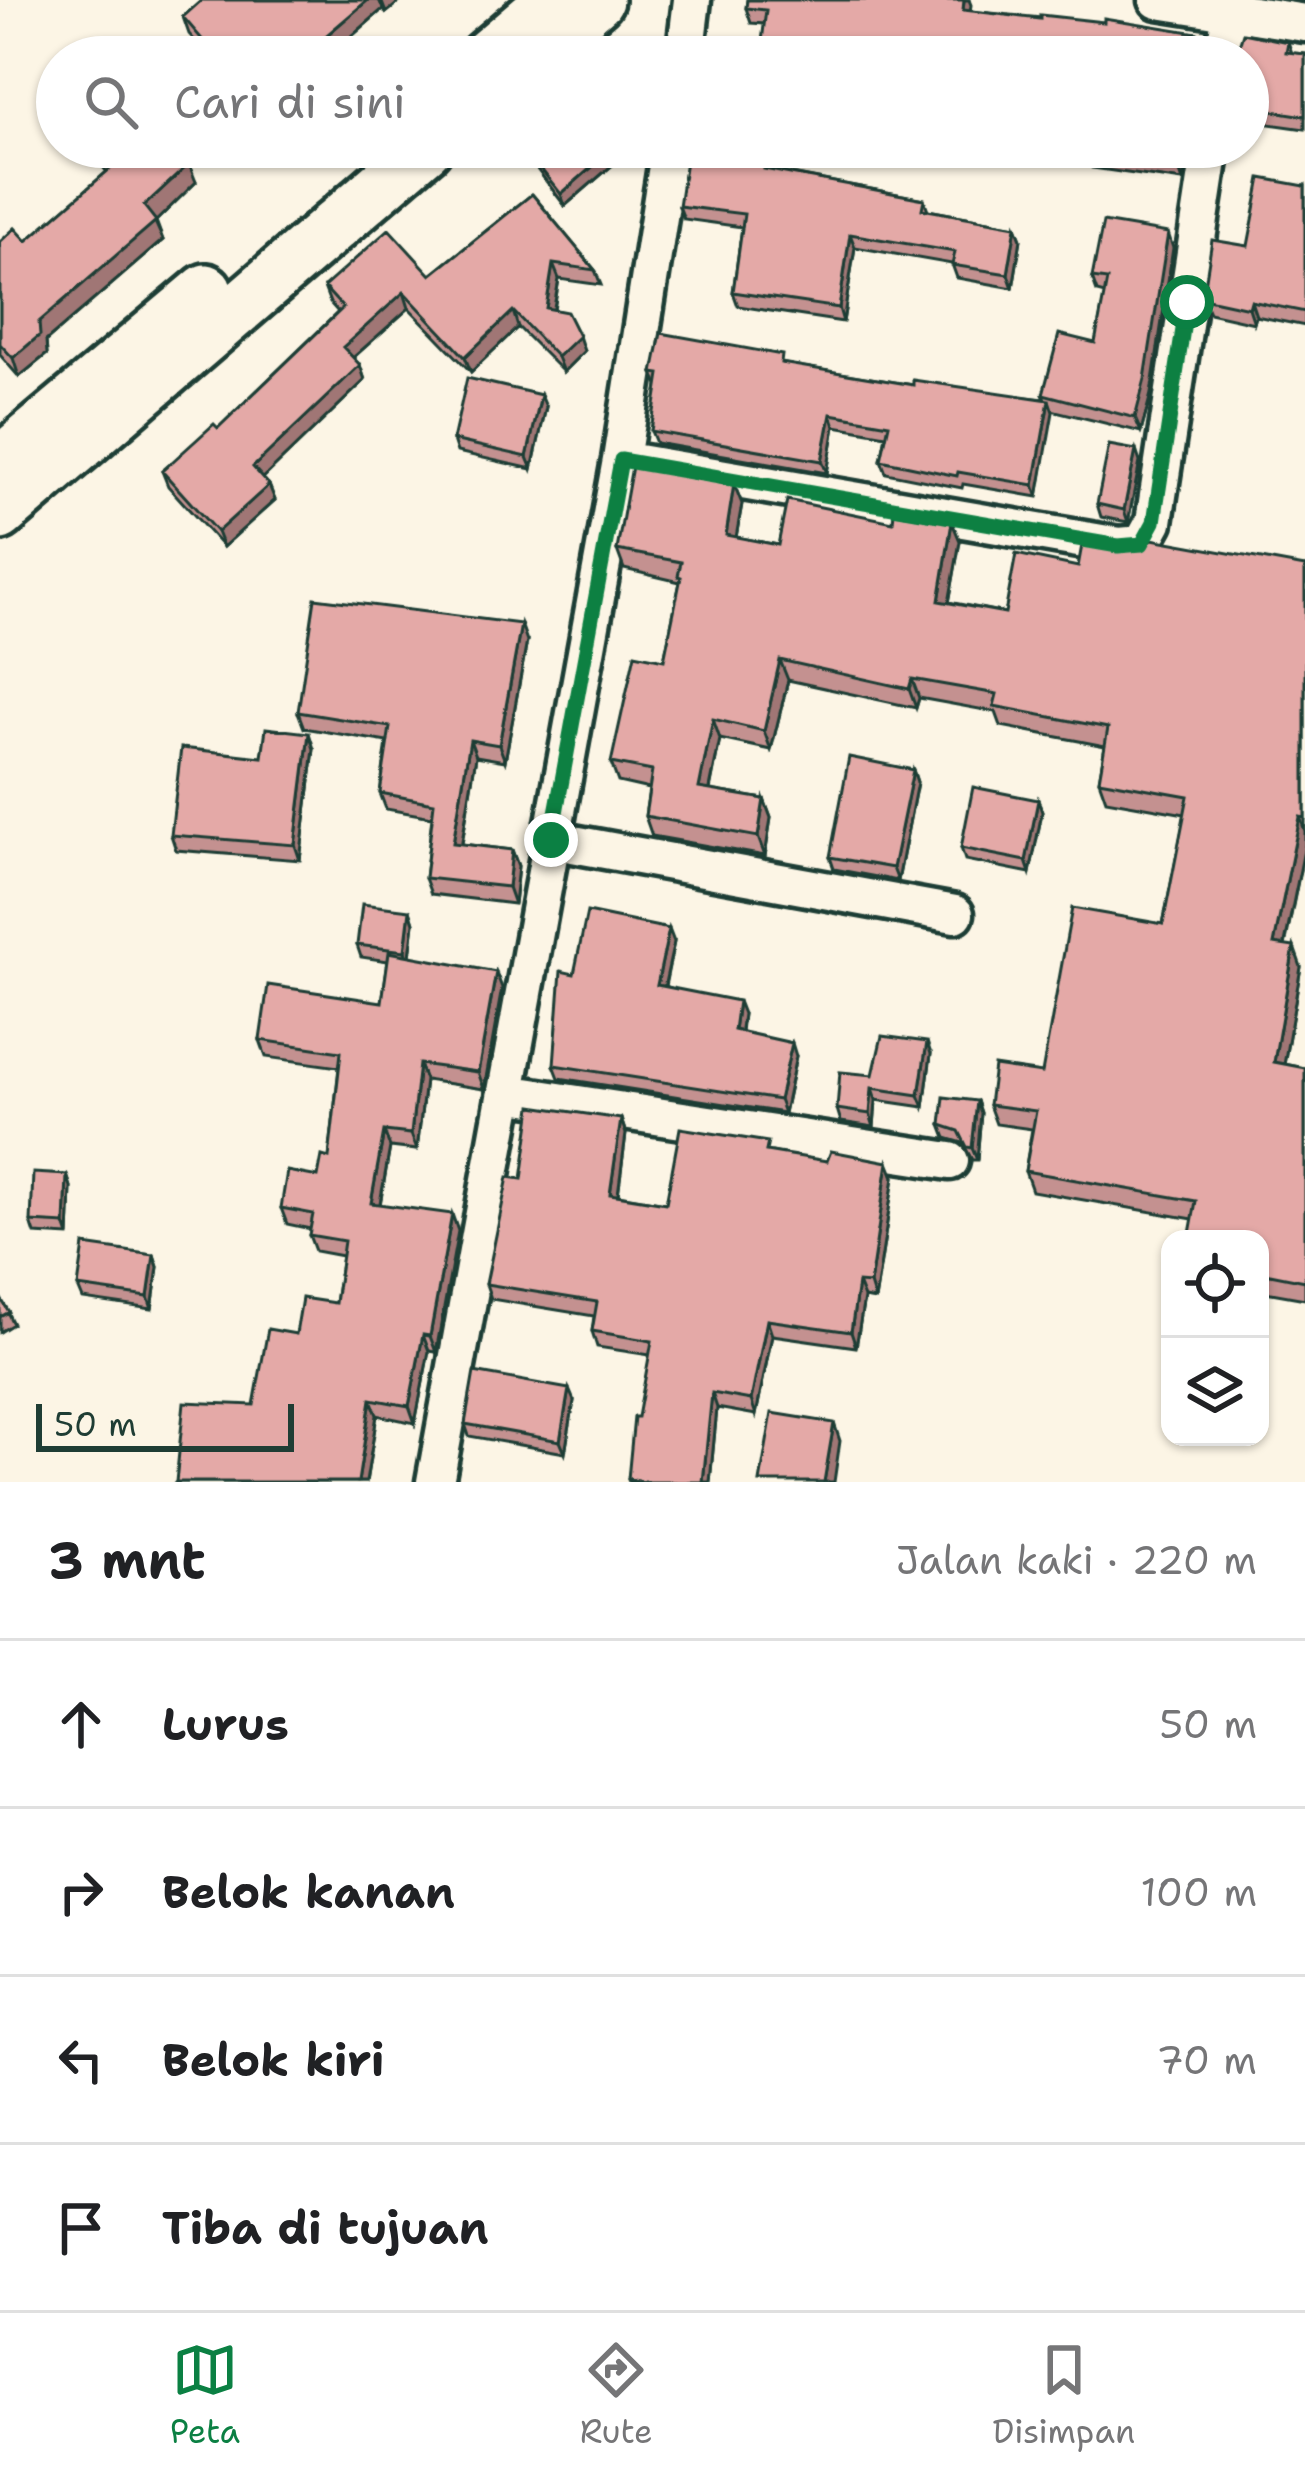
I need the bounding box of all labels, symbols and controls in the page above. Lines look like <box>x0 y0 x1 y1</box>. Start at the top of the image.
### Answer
search box <box>36 36 1269 168</box>
icon: search <box>78 69 144 135</box>
text: Cari di sini <box>174 72 406 132</box>
route start <box>1160 275 1214 329</box>
route end <box>524 813 578 867</box>
map controls <box>1161 1230 1269 1446</box>
button: locate <box>1161 1230 1269 1338</box>
button: layers <box>1161 1338 1269 1446</box>
scale bar <box>36 1398 294 1451</box>
text: 50 m <box>54 1402 137 1447</box>
text: 3 mnt <box>48 1526 206 1594</box>
text: Jalan kaki · 220 m <box>896 1534 1257 1586</box>
icon: ahead <box>48 1691 114 1757</box>
text: Lurus <box>162 1694 289 1754</box>
text: 50 m <box>1159 1698 1257 1750</box>
icon: right <box>48 1859 114 1925</box>
text: Belok kanan <box>162 1862 455 1922</box>
text: 100 m <box>1141 1866 1257 1918</box>
icon: left <box>48 2027 114 2093</box>
text: Belok kiri <box>162 2030 385 2090</box>
text: 70 m <box>1156 2034 1257 2086</box>
icon: arrive <box>48 2195 114 2261</box>
text: Tiba di tujuan <box>162 2198 489 2258</box>
tab: Peta <box>170 2337 240 2454</box>
tab: Rute <box>580 2337 653 2454</box>
tab: Disimpan <box>992 2337 1135 2454</box>

